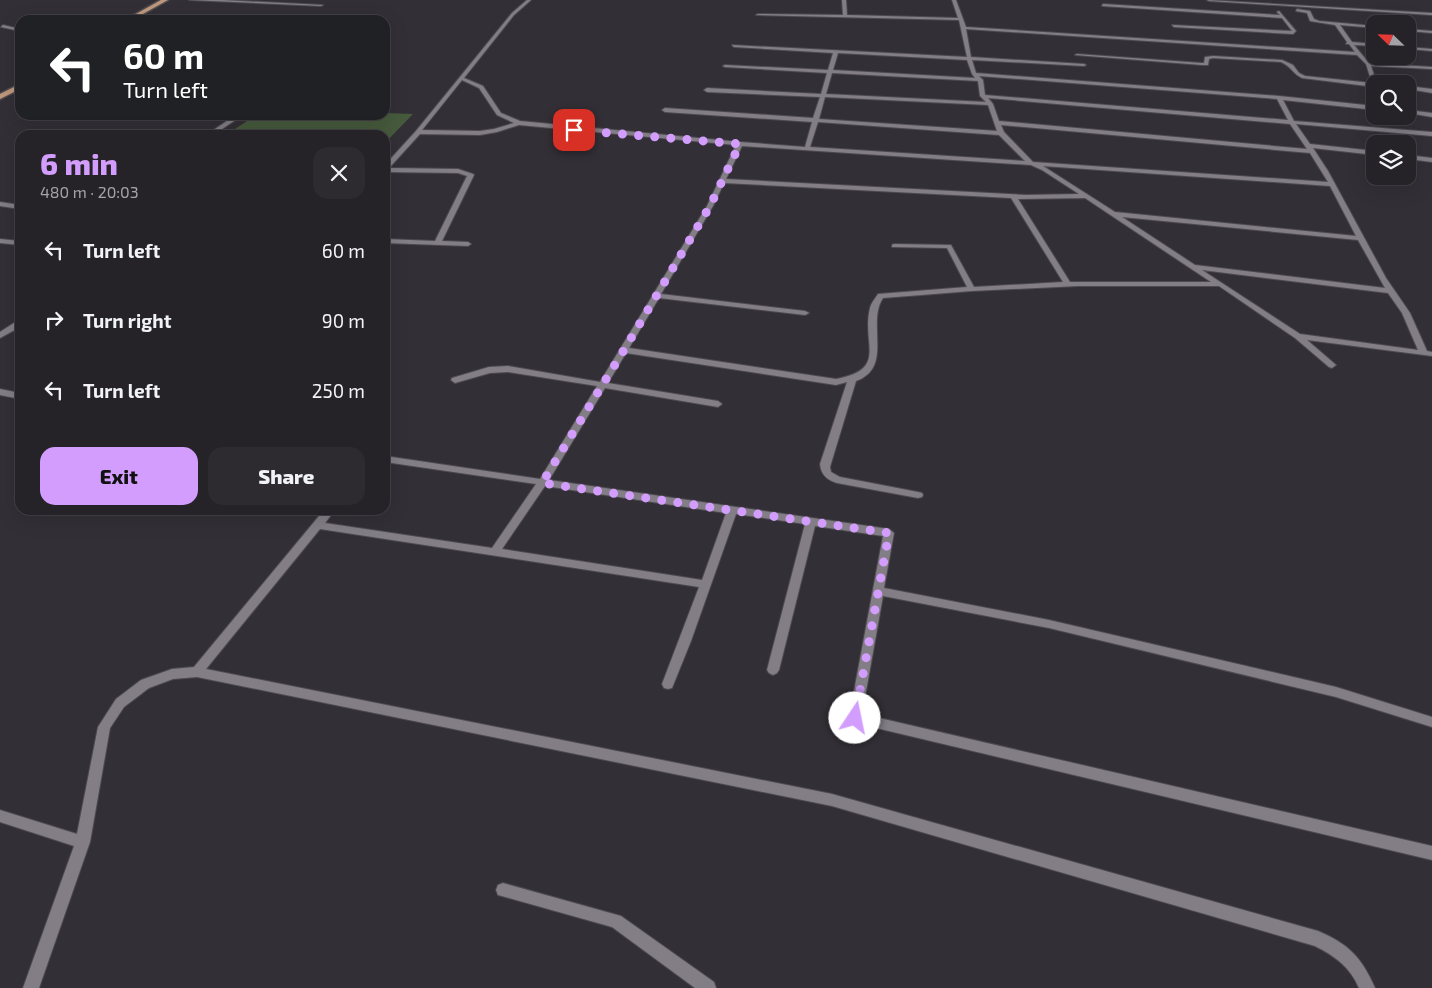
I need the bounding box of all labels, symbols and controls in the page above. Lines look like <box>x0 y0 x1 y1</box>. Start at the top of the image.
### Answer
north arrow <box>1366 15 1416 65</box>
map controls <box>1366 15 1416 185</box>
text: 60 m <box>123 34 204 76</box>
icon: left <box>40 35 105 100</box>
button: search <box>1366 75 1416 125</box>
text: Turn left <box>123 76 208 102</box>
pin <box>553 109 595 151</box>
icon: arrive <box>560 116 588 144</box>
button: layers <box>1366 135 1416 185</box>
text: 6 min <box>40 145 118 181</box>
button: close <box>313 147 365 199</box>
text: 480 m · 20:03 <box>40 182 139 201</box>
icon: left <box>40 236 68 264</box>
text: Turn left <box>83 239 160 262</box>
text: 60 m <box>322 239 365 262</box>
icon: right <box>40 306 68 334</box>
text: Turn right <box>83 309 171 332</box>
text: 90 m <box>322 309 365 332</box>
icon: left <box>40 376 68 404</box>
text: Turn left <box>83 379 160 402</box>
text: 250 m <box>312 379 365 402</box>
button: Exit <box>40 447 198 505</box>
button: Share <box>208 447 365 505</box>
position arrow <box>828 691 880 743</box>

